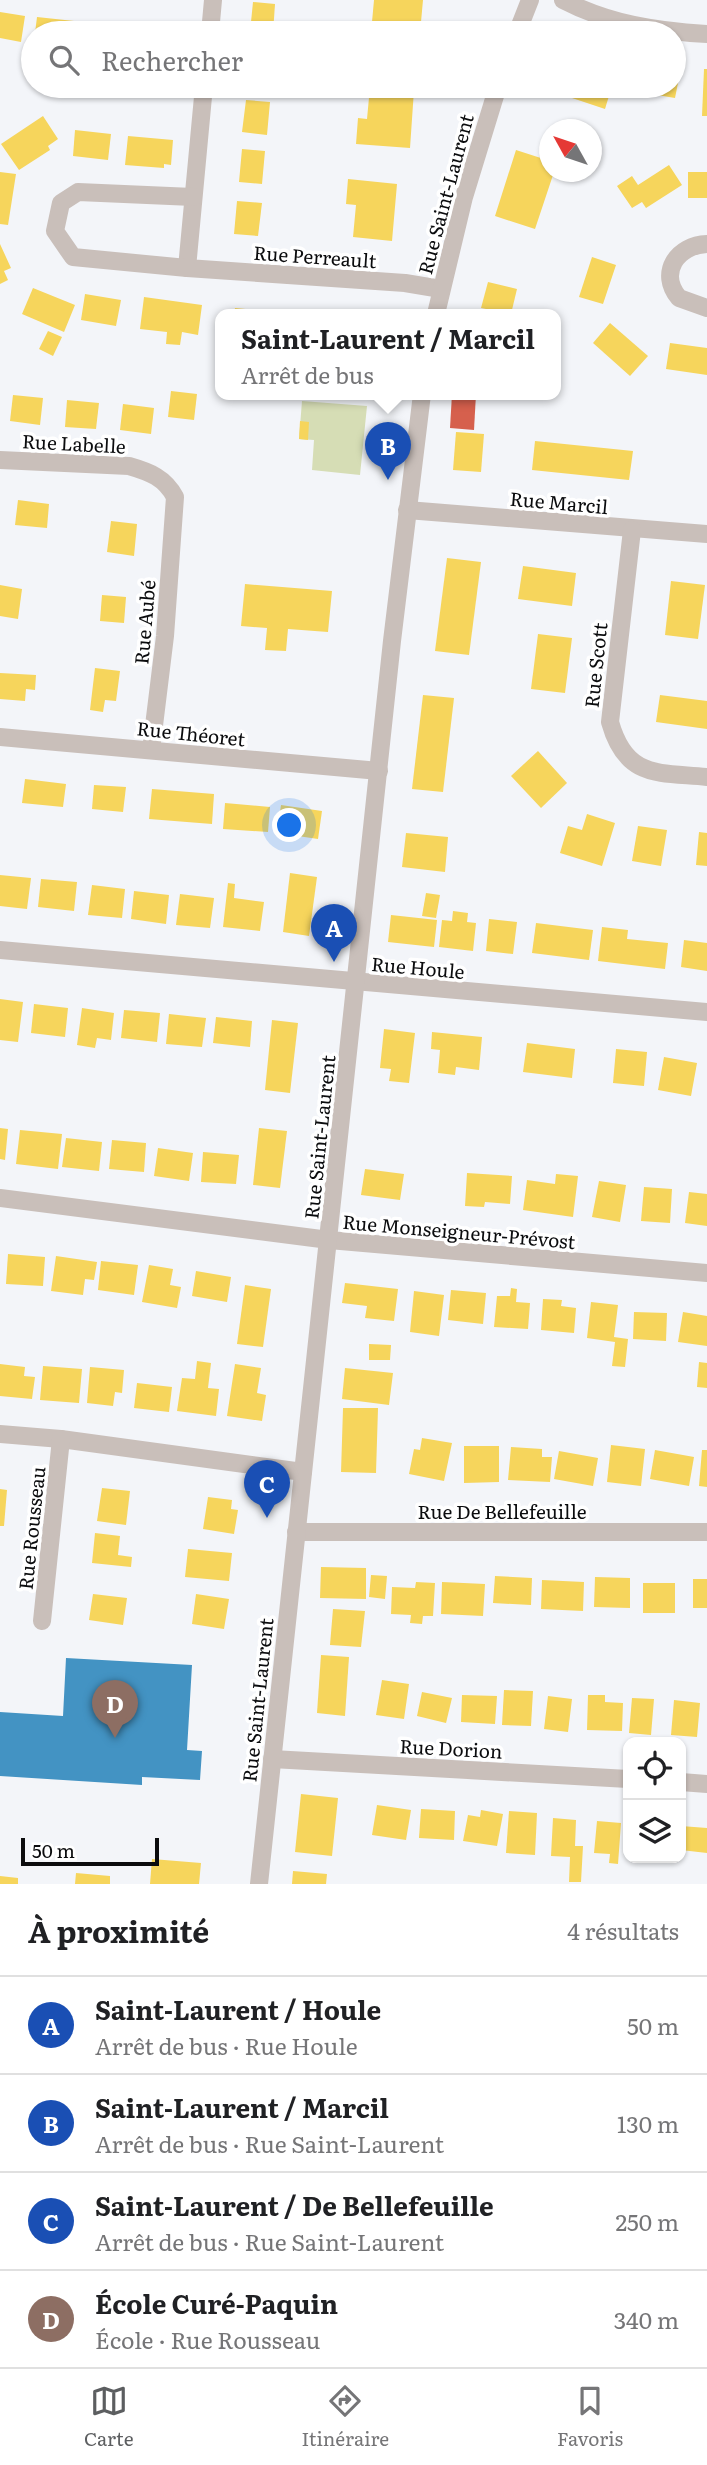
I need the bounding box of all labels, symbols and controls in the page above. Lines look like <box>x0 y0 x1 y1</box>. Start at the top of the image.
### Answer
search box <box>21 21 686 98</box>
text: Rechercher <box>101 40 243 79</box>
icon: search <box>45 41 83 79</box>
street label: Rue Saint-Laurent <box>410 110 480 277</box>
north arrow <box>539 119 602 182</box>
street label: Rue Perreault <box>253 238 378 274</box>
popup <box>215 309 561 400</box>
text: Saint-Laurent / Marcil <box>241 318 535 357</box>
text: Arrêt de bus <box>241 357 374 391</box>
pin: B <box>365 422 411 480</box>
street label: Rue Labelle <box>21 426 127 460</box>
street label: Rue Marcil <box>509 484 609 520</box>
street label: Rue Aubé <box>126 578 162 666</box>
street label: Rue Scott <box>577 621 613 709</box>
street label: Rue Théoret <box>135 713 247 753</box>
your location <box>272 808 306 842</box>
pin: A <box>311 904 357 962</box>
street label: Rue Houle <box>370 949 466 985</box>
street label: Rue Saint-Laurent <box>296 1053 342 1220</box>
street label: Rue Monseigneur-Prévost <box>341 1207 577 1255</box>
pin: C <box>244 1460 290 1518</box>
street label: Rue Rousseau <box>11 1465 51 1591</box>
street label: Rue De Bellefeuille <box>417 1497 587 1525</box>
street label: Rue Saint-Laurent <box>234 1616 280 1783</box>
pin: D <box>92 1680 138 1738</box>
street label: Rue Dorion <box>399 1731 503 1765</box>
map controls <box>623 1737 686 1863</box>
button: locate <box>623 1737 686 1800</box>
button: layers <box>623 1800 686 1863</box>
scale bar <box>21 1835 159 1867</box>
text: 50 m <box>32 1836 75 1864</box>
text: À proximité <box>28 1908 209 1952</box>
text: 4 résultats <box>567 1913 679 1947</box>
text: Saint-Laurent / Houle <box>95 1989 381 2028</box>
text: A <box>42 2008 60 2042</box>
text: 50 m <box>627 2008 679 2042</box>
text: Arrêt de bus · Rue Houle <box>95 2028 358 2062</box>
text: Saint-Laurent / Marcil <box>95 2087 389 2126</box>
text: B <box>43 2106 59 2140</box>
text: 130 m <box>617 2106 679 2140</box>
text: Arrêt de bus · Rue Saint-Laurent <box>95 2126 444 2160</box>
text: Saint-Laurent / De Bellefeuille <box>95 2185 494 2224</box>
text: C <box>43 2204 59 2238</box>
text: 250 m <box>615 2204 679 2238</box>
text: Arrêt de bus · Rue Saint-Laurent <box>95 2224 444 2258</box>
text: École Curé-Paquin <box>95 2283 338 2322</box>
text: D <box>42 2302 60 2336</box>
text: 340 m <box>614 2302 679 2336</box>
text: École · Rue Rousseau <box>95 2322 320 2356</box>
tab: Carte <box>84 2382 134 2452</box>
tab: Itinéraire <box>301 2382 389 2452</box>
tab: Favoris <box>557 2382 623 2452</box>

